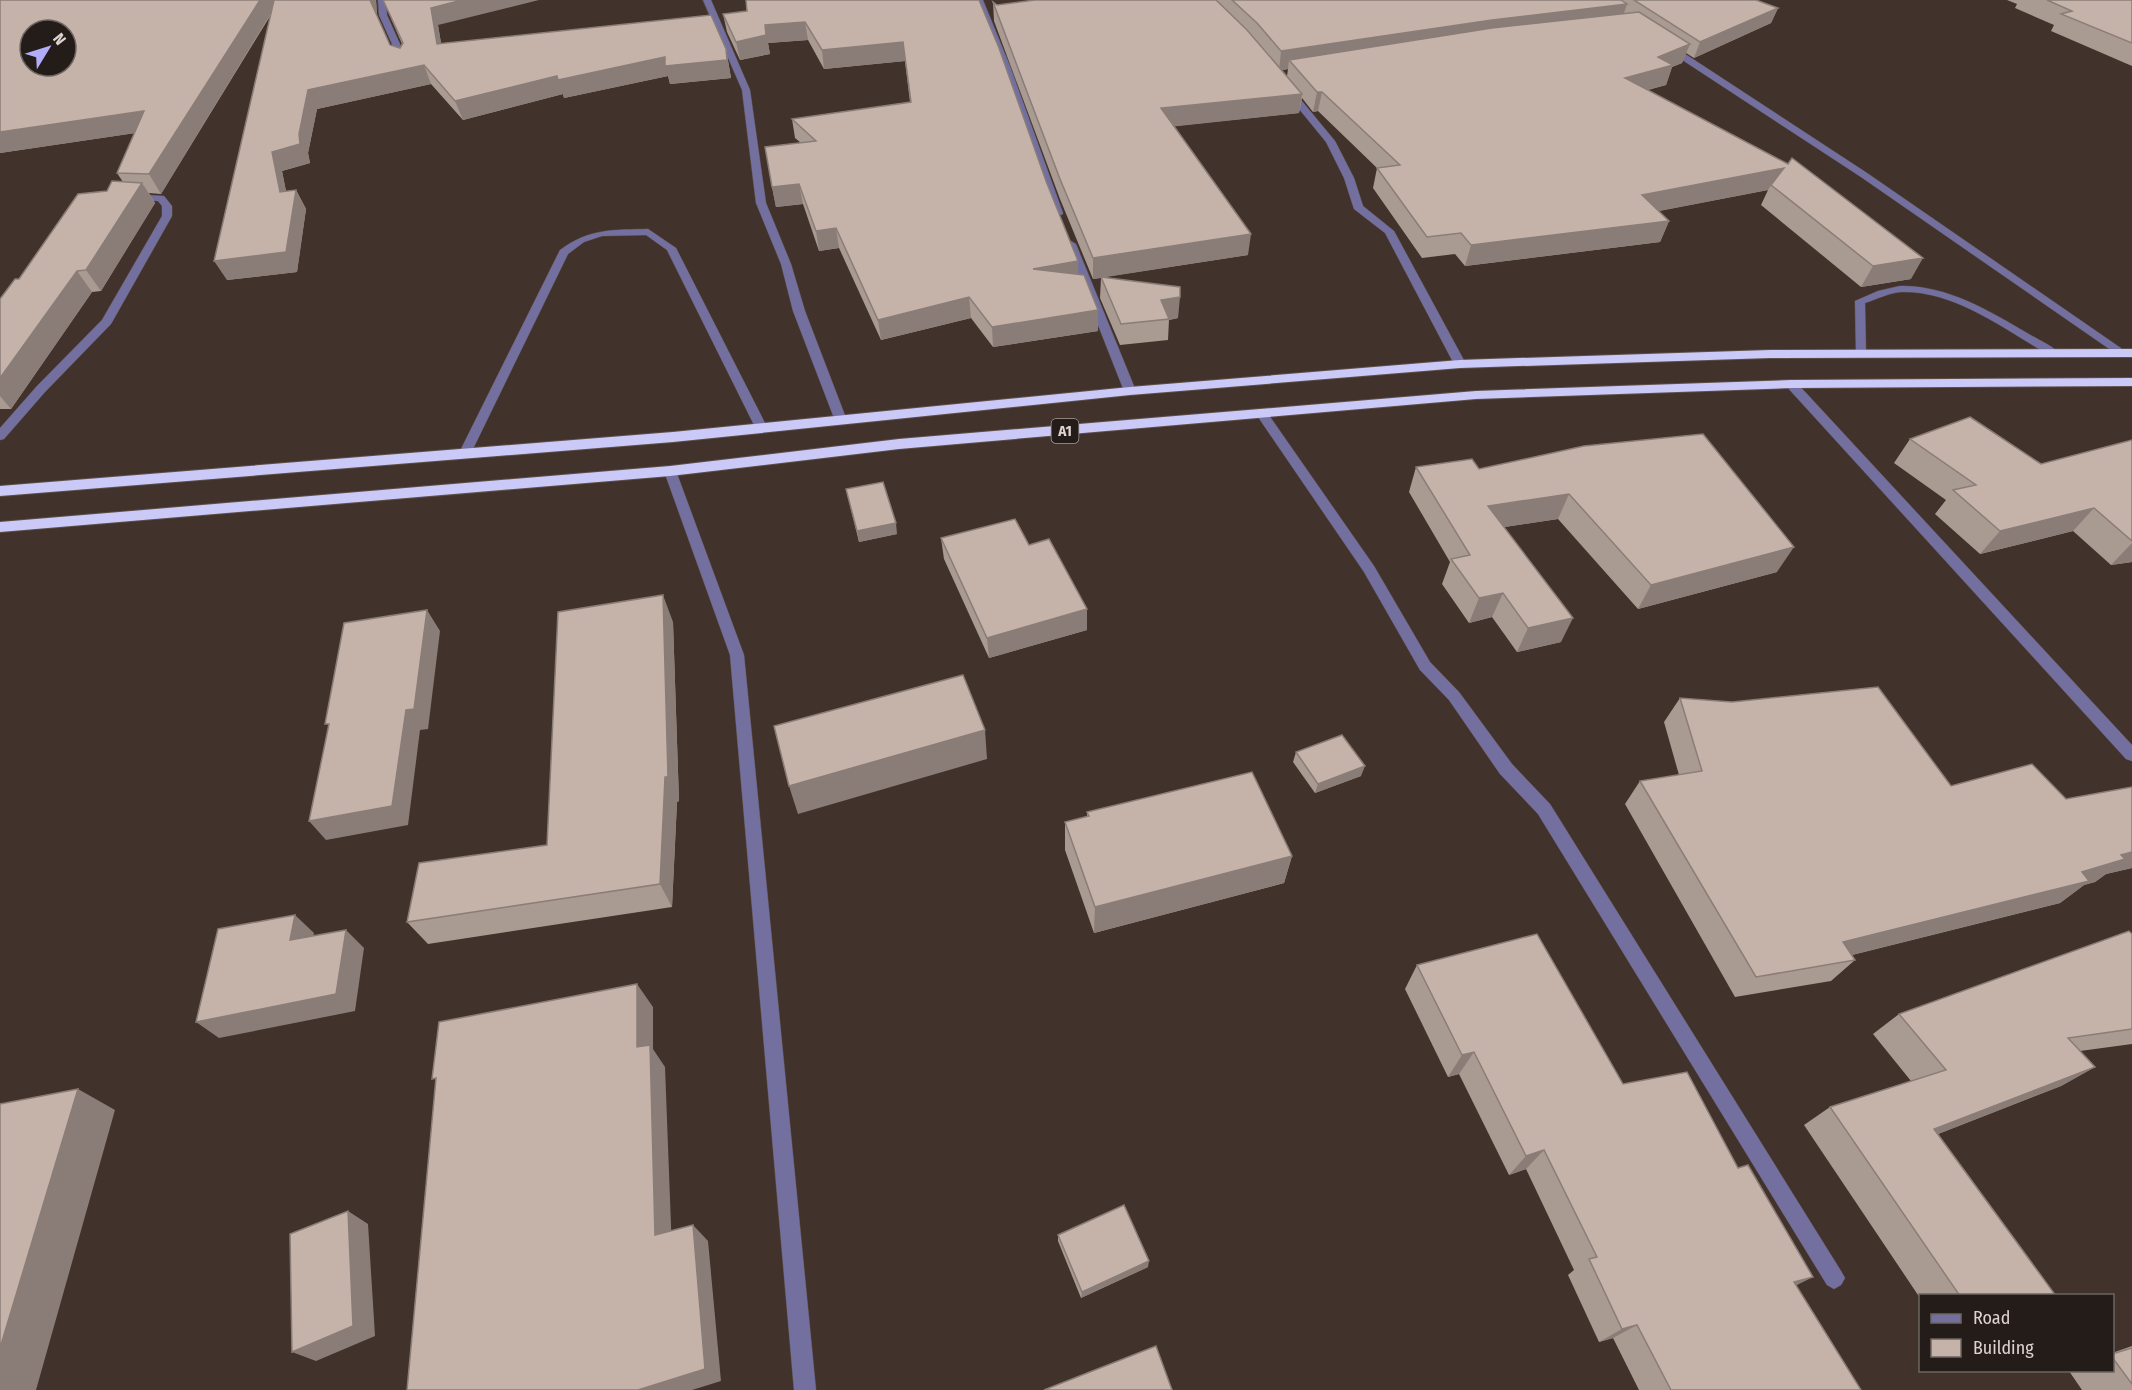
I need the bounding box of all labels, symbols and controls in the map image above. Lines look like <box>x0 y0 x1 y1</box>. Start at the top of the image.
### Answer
north arrow <box>18 18 78 78</box>
text: N <box>49 29 70 49</box>
road number: A1 <box>1052 419 1078 443</box>
legend <box>1919 1294 2114 1372</box>
text: Road <box>1973 1307 2010 1329</box>
text: Building <box>1973 1337 2034 1359</box>

